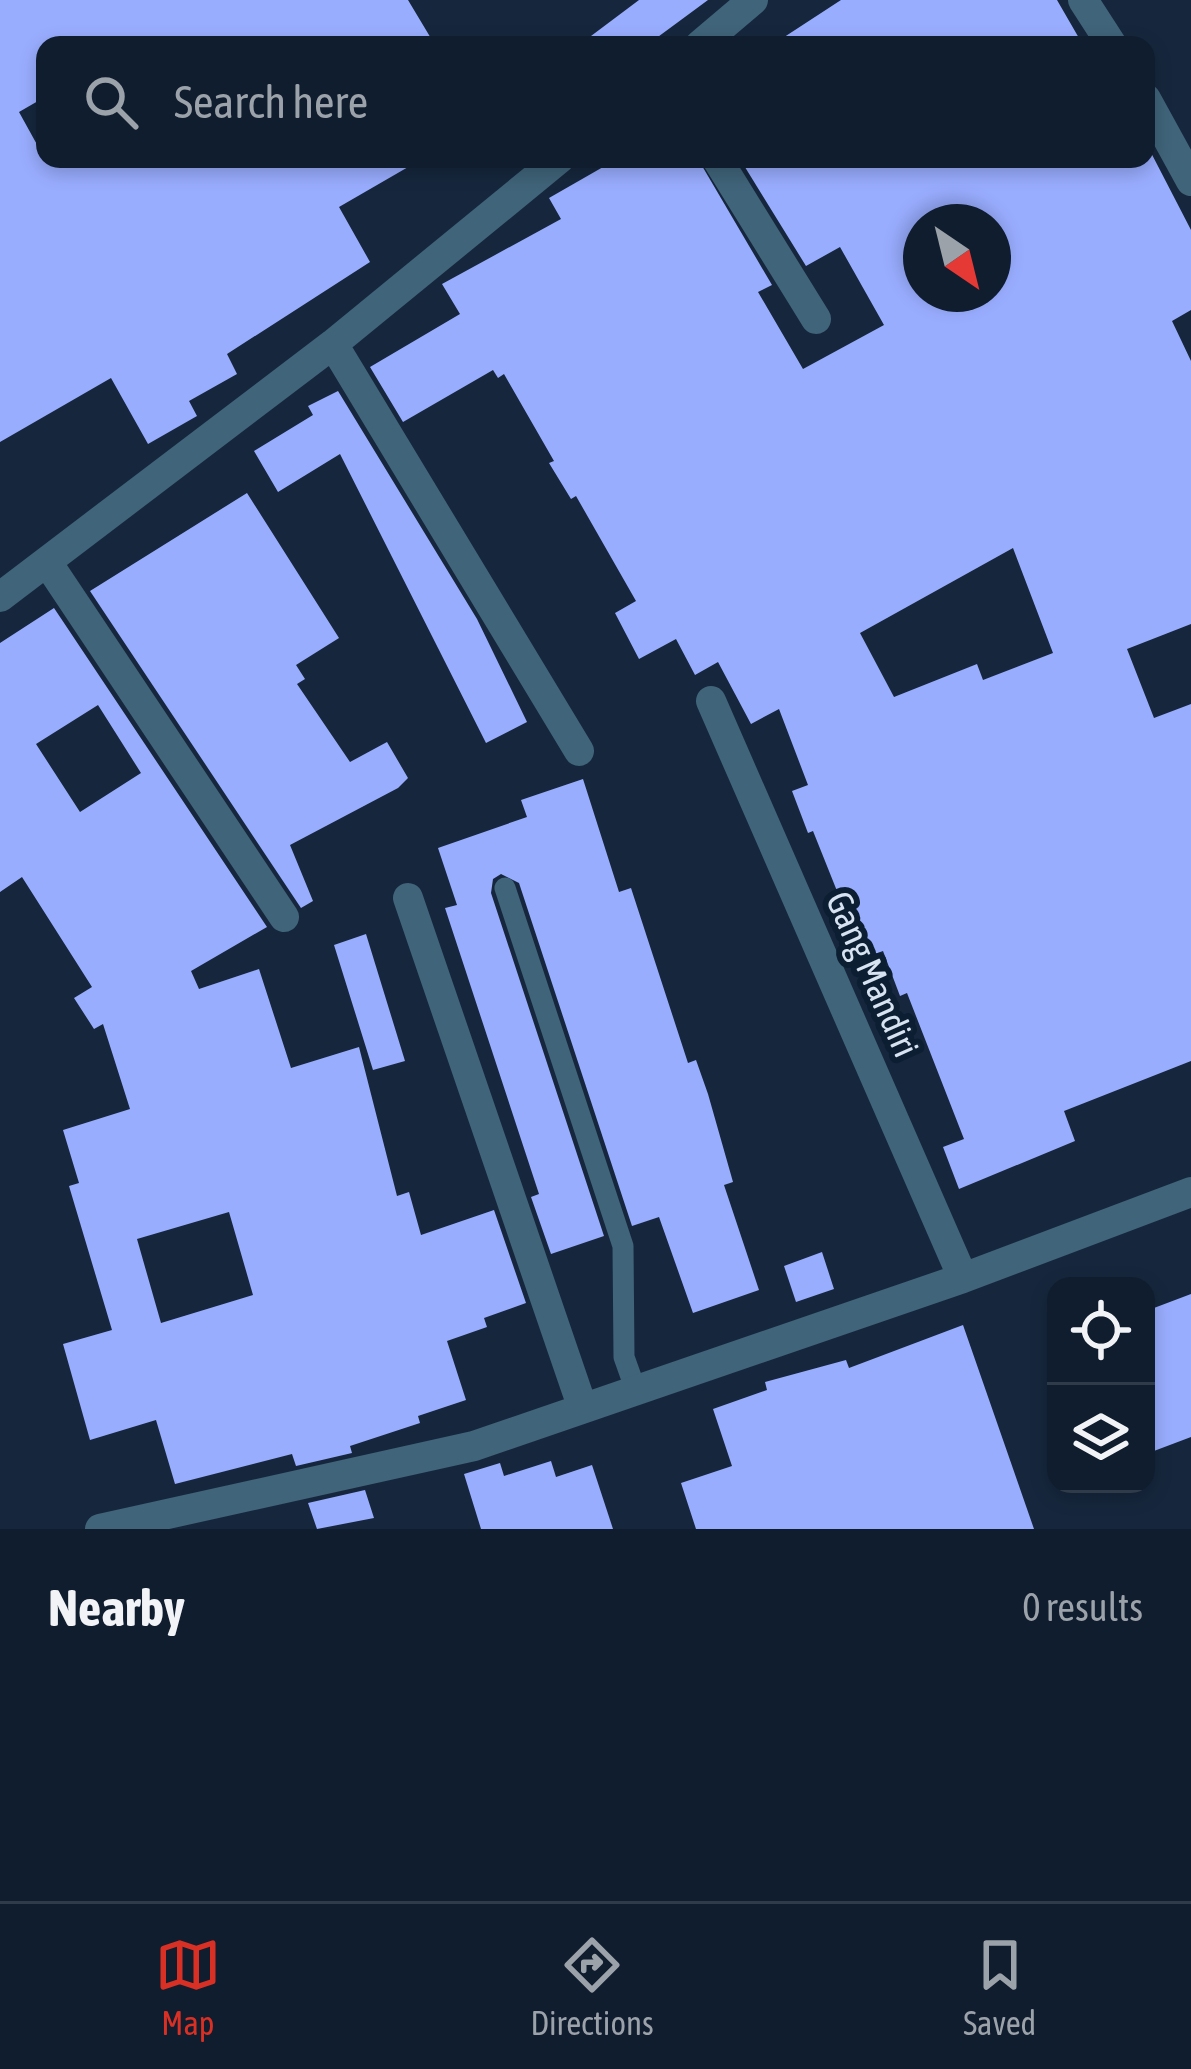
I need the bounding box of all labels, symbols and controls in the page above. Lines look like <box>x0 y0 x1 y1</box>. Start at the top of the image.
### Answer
search box <box>36 36 1155 168</box>
icon: search <box>78 69 144 135</box>
text: Search here <box>174 76 368 128</box>
north arrow <box>903 204 1011 312</box>
street label: Gang Mandiri <box>818 885 928 1063</box>
map controls <box>1047 1277 1155 1493</box>
button: locate <box>1047 1277 1155 1385</box>
button: layers <box>1047 1385 1155 1493</box>
text: Nearby <box>48 1578 185 1637</box>
text: 0 results <box>1022 1585 1143 1629</box>
tab: Map <box>155 1932 221 2042</box>
tab: Directions <box>530 1932 654 2042</box>
tab: Saved <box>963 1932 1036 2042</box>

